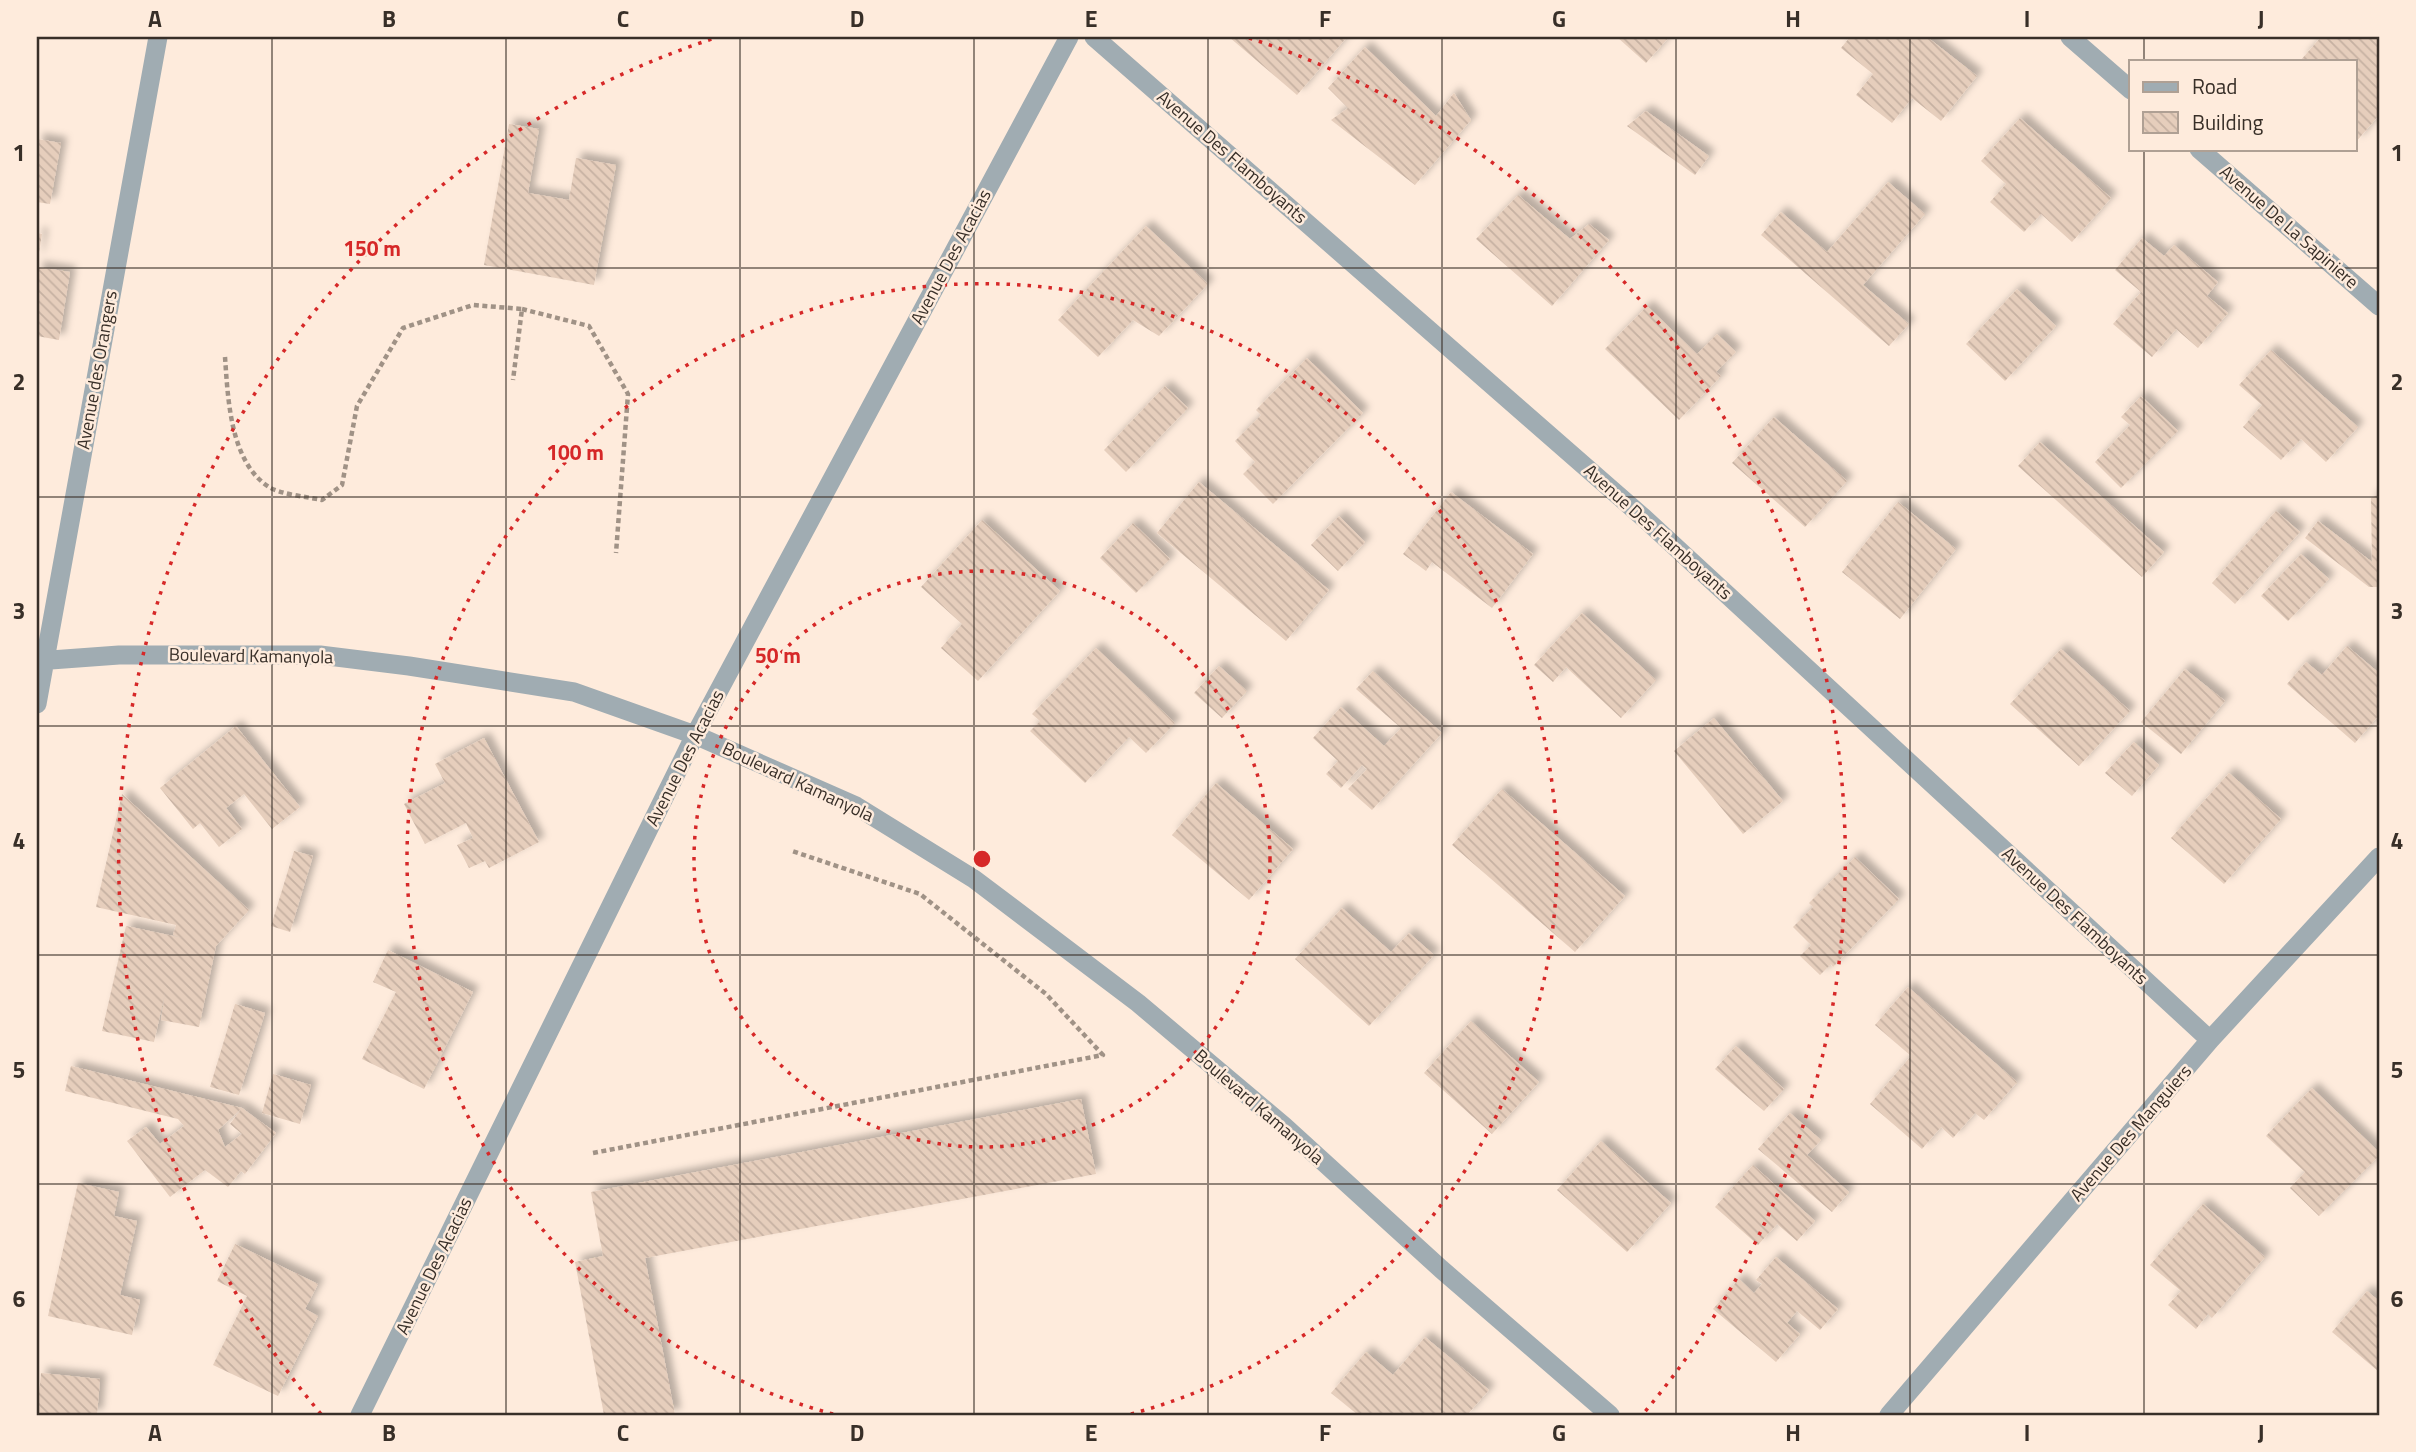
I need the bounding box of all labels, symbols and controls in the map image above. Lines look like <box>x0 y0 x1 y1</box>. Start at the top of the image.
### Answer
text: A <box>148 1 162 36</box>
text: B <box>382 1 396 36</box>
text: C <box>617 1 629 36</box>
text: D <box>850 1 864 36</box>
text: E <box>1085 1 1097 36</box>
text: F <box>1319 1 1331 36</box>
text: G <box>1552 1 1566 36</box>
text: H <box>1785 1 1801 36</box>
text: I <box>2024 1 2030 36</box>
text: J <box>2258 1 2264 36</box>
legend <box>2129 60 2356 150</box>
text: Road <box>2192 70 2237 102</box>
street label: Avenue Des Flamboyants <box>1151 84 1314 230</box>
text: Building <box>2192 106 2264 138</box>
text: 1 <box>13 135 25 170</box>
text: 1 <box>2391 135 2403 170</box>
street label: Avenue De La Sapiniere <box>2214 159 2365 295</box>
street label: Avenue Des Acacias <box>903 184 998 329</box>
text: 150 m <box>343 232 401 264</box>
street label: Avenue des Orangers <box>69 288 124 452</box>
text: 2 <box>13 364 25 399</box>
text: 2 <box>2391 364 2403 399</box>
text: 100 m <box>546 436 604 468</box>
street label: Avenue Des Flamboyants <box>1578 457 1739 606</box>
text: 3 <box>13 593 25 628</box>
text: 3 <box>2391 593 2403 628</box>
text: 50 m <box>755 639 801 671</box>
street label: Boulevard Kamanyola <box>169 641 333 670</box>
street label: Avenue Des Acacias <box>638 685 731 831</box>
street label: Boulevard Kamanyola <box>718 735 878 829</box>
text: 4 <box>13 823 25 858</box>
text: 4 <box>2391 823 2403 858</box>
street label: Avenue Des Flamboyants <box>1996 840 2155 991</box>
centre of rings <box>970 847 994 871</box>
street label: Boulevard Kamanyola <box>1188 1043 1330 1171</box>
text: 5 <box>13 1052 25 1087</box>
text: 5 <box>2391 1052 2403 1087</box>
street label: Avenue Des Manguiers <box>2064 1058 2198 1207</box>
street label: Avenue Des Acacias <box>389 1192 479 1339</box>
text: 6 <box>13 1281 26 1316</box>
text: 6 <box>2391 1281 2404 1316</box>
text: A <box>148 1415 162 1450</box>
text: B <box>382 1415 396 1450</box>
text: C <box>617 1415 629 1450</box>
text: D <box>850 1415 864 1450</box>
text: E <box>1085 1415 1097 1450</box>
text: F <box>1319 1415 1331 1450</box>
text: G <box>1552 1415 1566 1450</box>
text: H <box>1785 1415 1801 1450</box>
text: I <box>2024 1415 2030 1450</box>
text: J <box>2258 1415 2264 1450</box>

